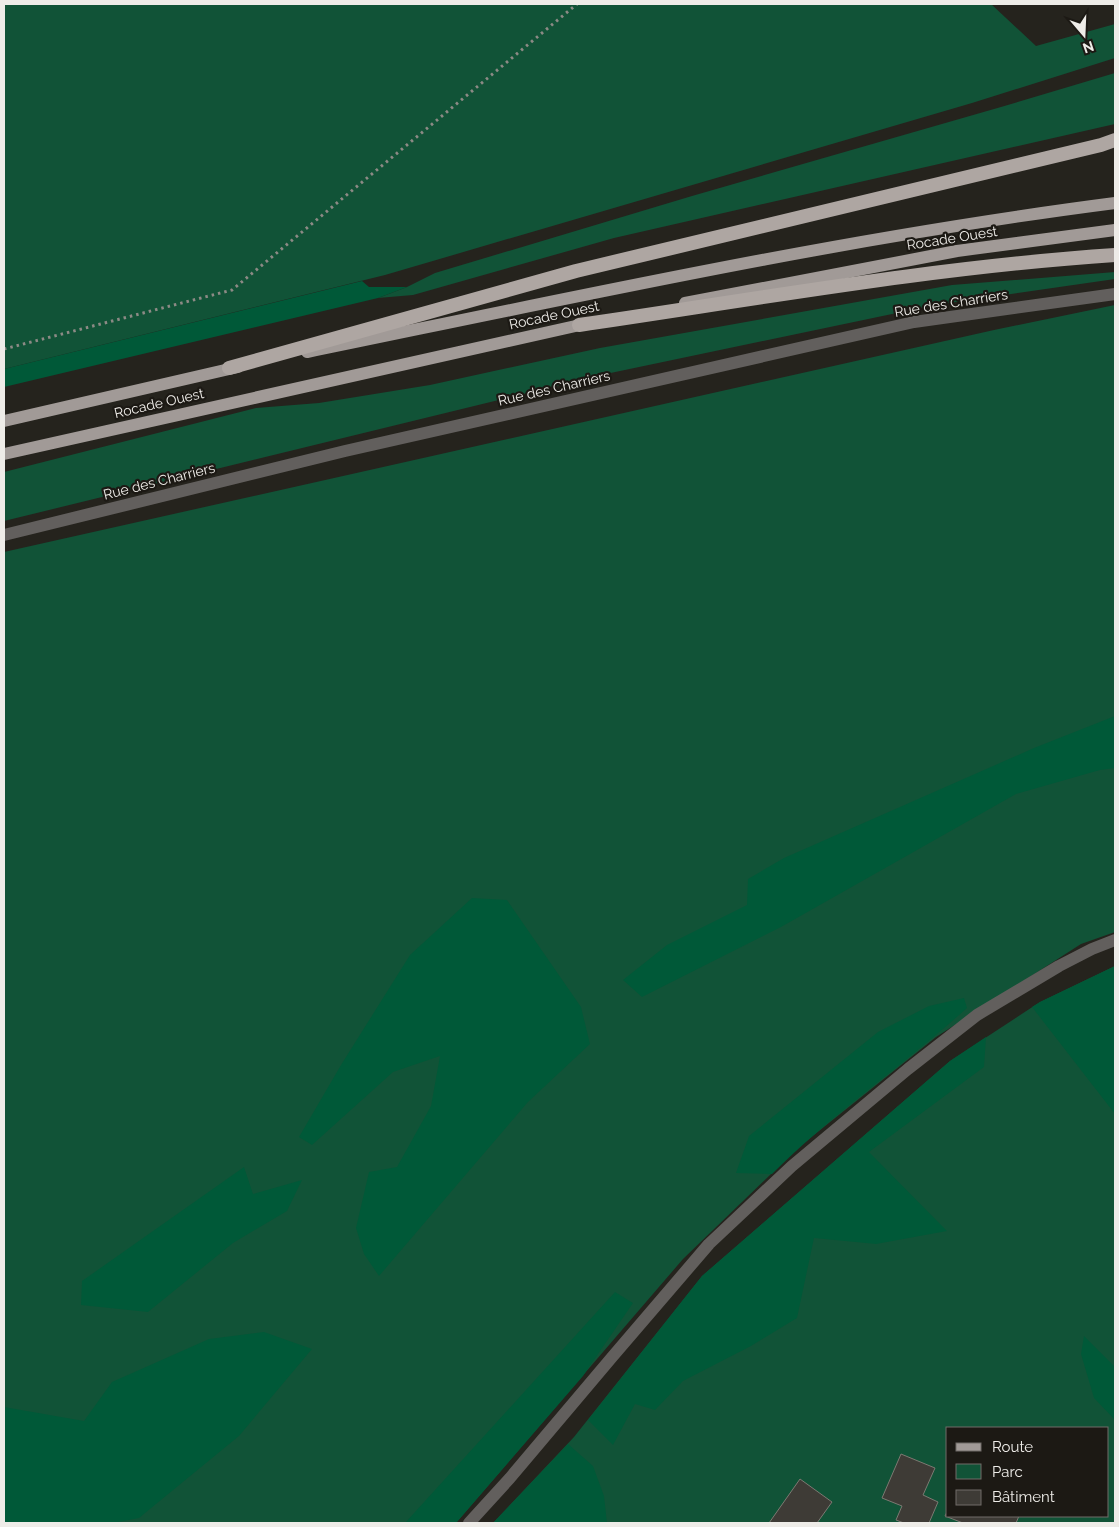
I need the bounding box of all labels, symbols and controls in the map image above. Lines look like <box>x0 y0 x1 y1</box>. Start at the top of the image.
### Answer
north arrow <box>1059 10 1109 60</box>
text: N <box>1081 38 1096 57</box>
street label: Rocade Ouest <box>906 223 999 253</box>
street label: Rue des Charriers <box>893 286 1009 320</box>
street label: Rocade Ouest <box>508 298 601 332</box>
street label: Rue des Charriers <box>496 367 612 409</box>
street label: Rocade Ouest <box>113 385 206 421</box>
street label: Rue des Charriers <box>101 459 217 503</box>
legend <box>946 1427 1109 1517</box>
text: Route <box>992 1438 1033 1456</box>
text: Parc <box>992 1463 1023 1481</box>
text: Bâtiment <box>992 1488 1055 1506</box>

